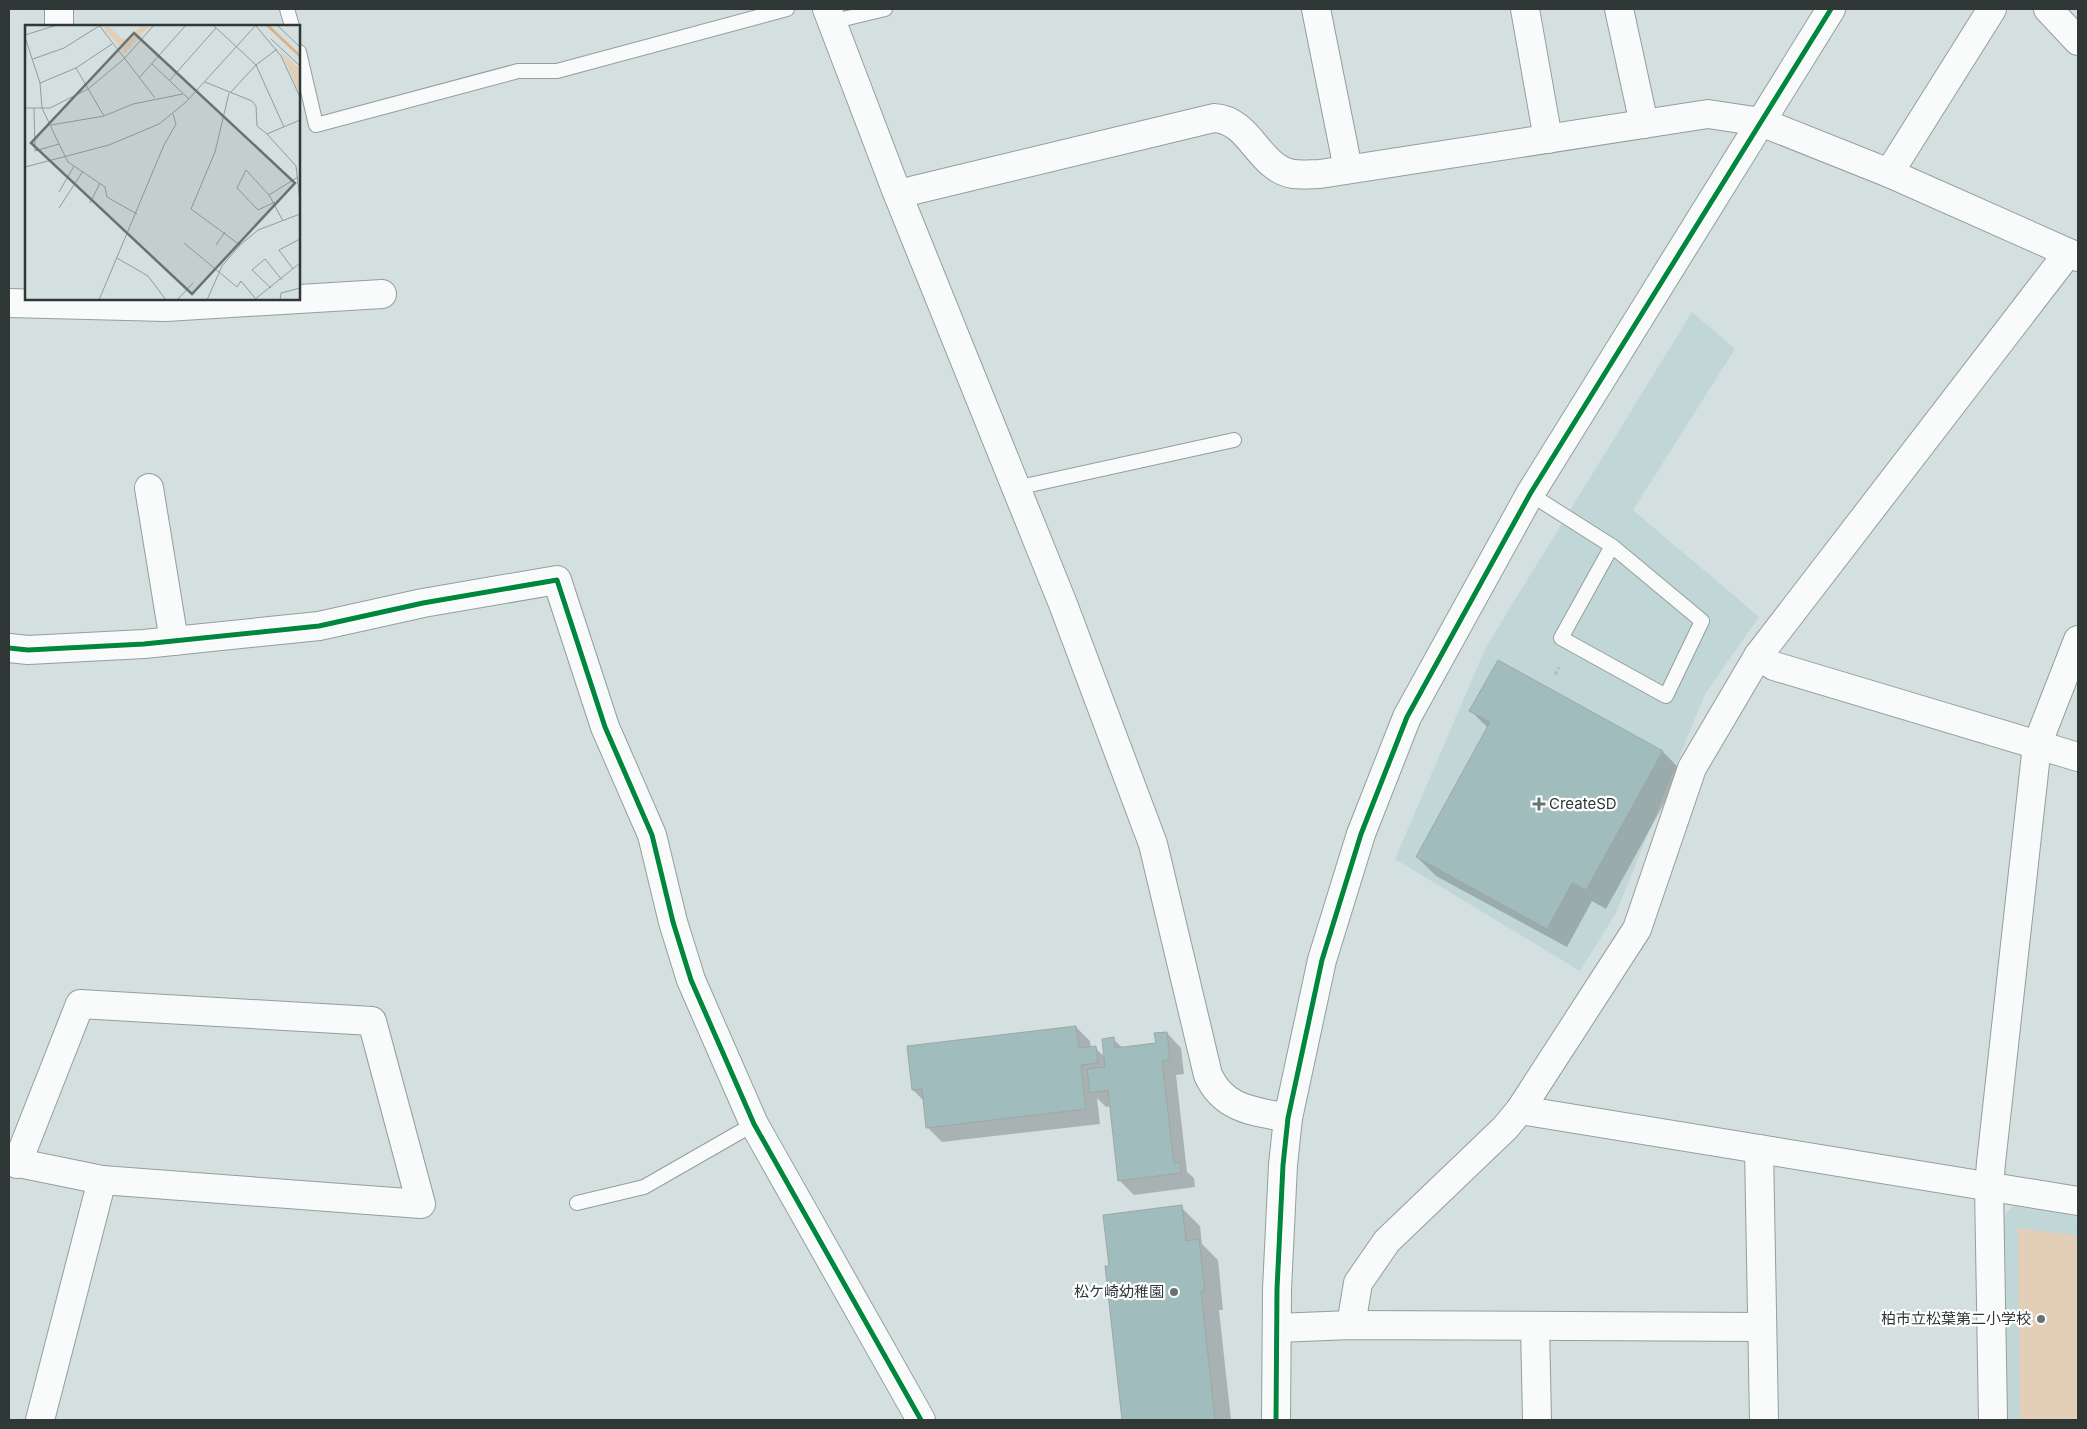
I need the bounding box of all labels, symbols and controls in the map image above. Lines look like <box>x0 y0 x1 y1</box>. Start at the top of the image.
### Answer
inset map <box>25 25 300 300</box>
place label: CreateSD <box>1549 794 1617 813</box>
marker: CreateSD <box>1533 798 1545 810</box>
place label: 松ケ崎幼稚園 <box>1074 1282 1164 1301</box>
marker: 松ケ崎幼稚園 <box>1168 1286 1180 1298</box>
place label: 柏市立松葉第二小学校 <box>1881 1309 2031 1328</box>
marker: 柏市立松葉第二小学校 <box>2035 1313 2047 1325</box>

